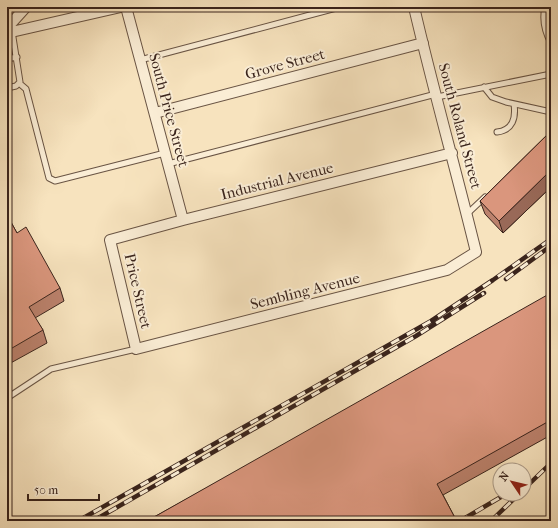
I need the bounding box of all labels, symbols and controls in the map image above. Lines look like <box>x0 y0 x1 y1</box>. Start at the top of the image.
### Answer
street label: Grove Street <box>243 45 327 83</box>
street label: South Price Street <box>145 51 193 170</box>
street label: South Roland Street <box>435 61 486 192</box>
street label: Industrial Avenue <box>219 158 336 204</box>
street label: Price Street <box>121 252 156 331</box>
street label: Sembling Avenue <box>248 269 362 313</box>
north arrow <box>492 462 532 502</box>
text: N <box>496 469 512 484</box>
scale bar <box>28 476 99 502</box>
text: 50 m <box>34 483 58 497</box>

